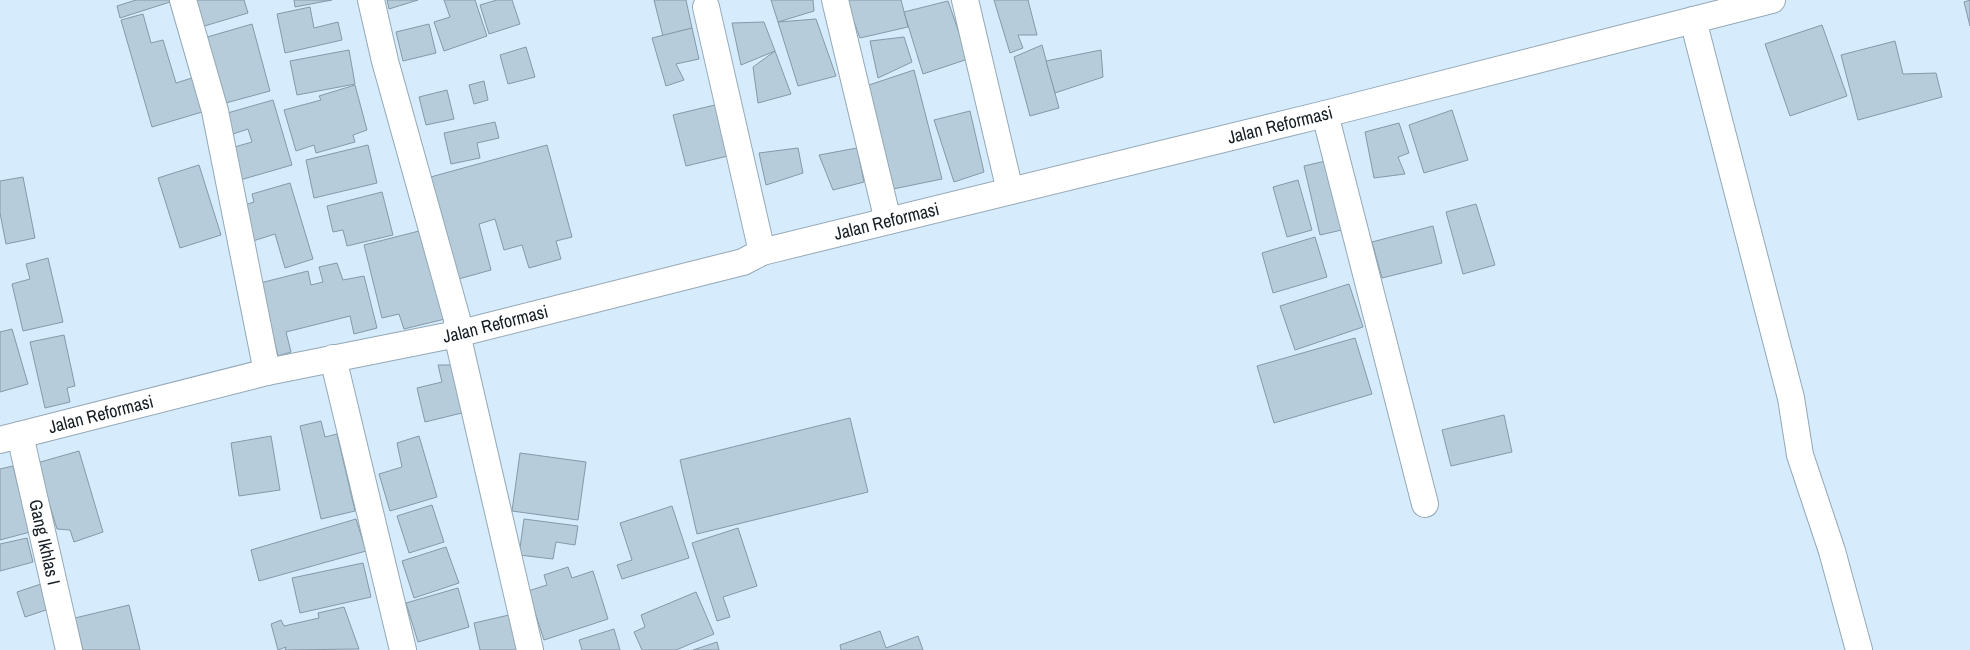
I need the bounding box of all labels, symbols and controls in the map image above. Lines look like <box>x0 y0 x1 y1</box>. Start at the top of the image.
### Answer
street label: Jalan Reformasi <box>1225 100 1335 149</box>
street label: Jalan Reformasi <box>831 196 942 246</box>
street label: Jalan Reformasi <box>441 299 551 349</box>
street label: Jalan Reformasi <box>45 388 156 439</box>
street label: Gang Ikhlas I <box>23 497 67 587</box>

